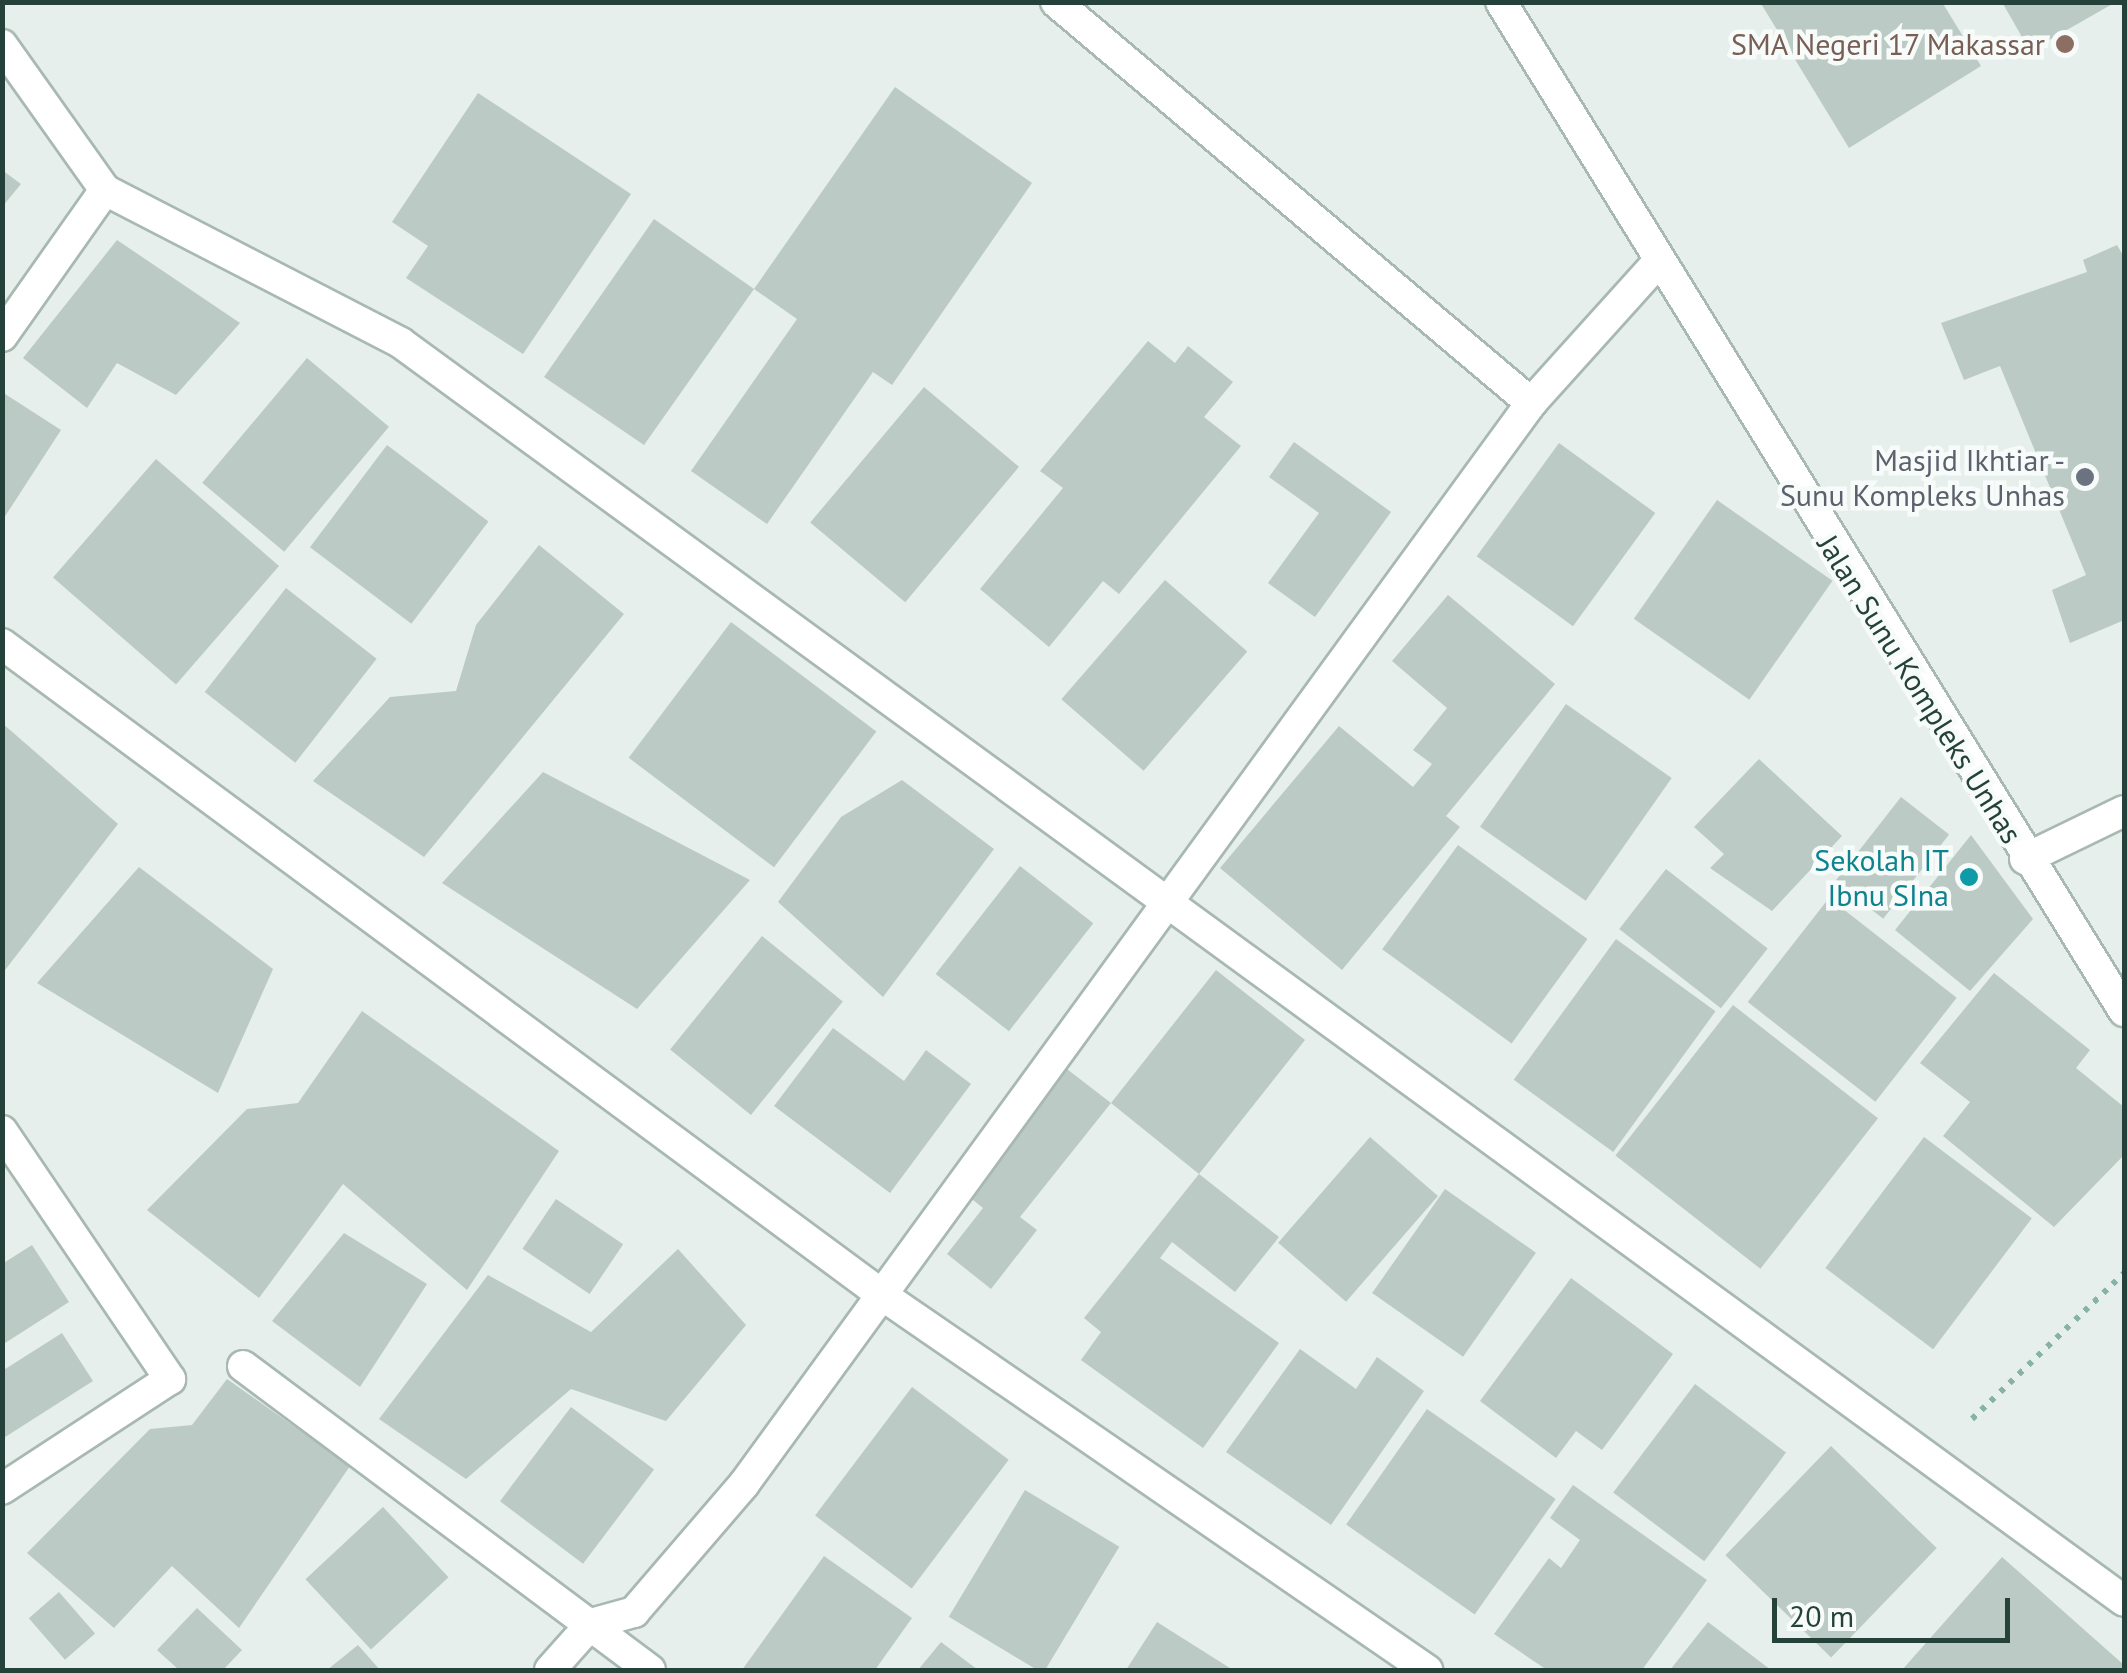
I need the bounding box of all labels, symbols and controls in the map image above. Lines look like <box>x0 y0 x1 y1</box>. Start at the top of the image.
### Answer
place label: SMA Negeri 17 Makassar <box>1728 26 2045 62</box>
marker: SMA Negeri 17 Makassar <box>2054 33 2076 55</box>
place label: Masjid Ikhtiar - Sunu Kompleks Unhas <box>1780 442 2065 512</box>
marker: Masjid Ikhtiar - Sunu Kompleks Unhas <box>2074 466 2096 488</box>
street label: Jalan Sunu Kompleks Unhas <box>1810 528 2030 850</box>
place label: Sekolah IT Ibnu SIna <box>1814 842 1949 912</box>
marker: Sekolah IT Ibnu SIna <box>1958 866 1980 888</box>
scale bar <box>1777 1578 2014 1640</box>
text: 20 m <box>1789 1596 1854 1635</box>

